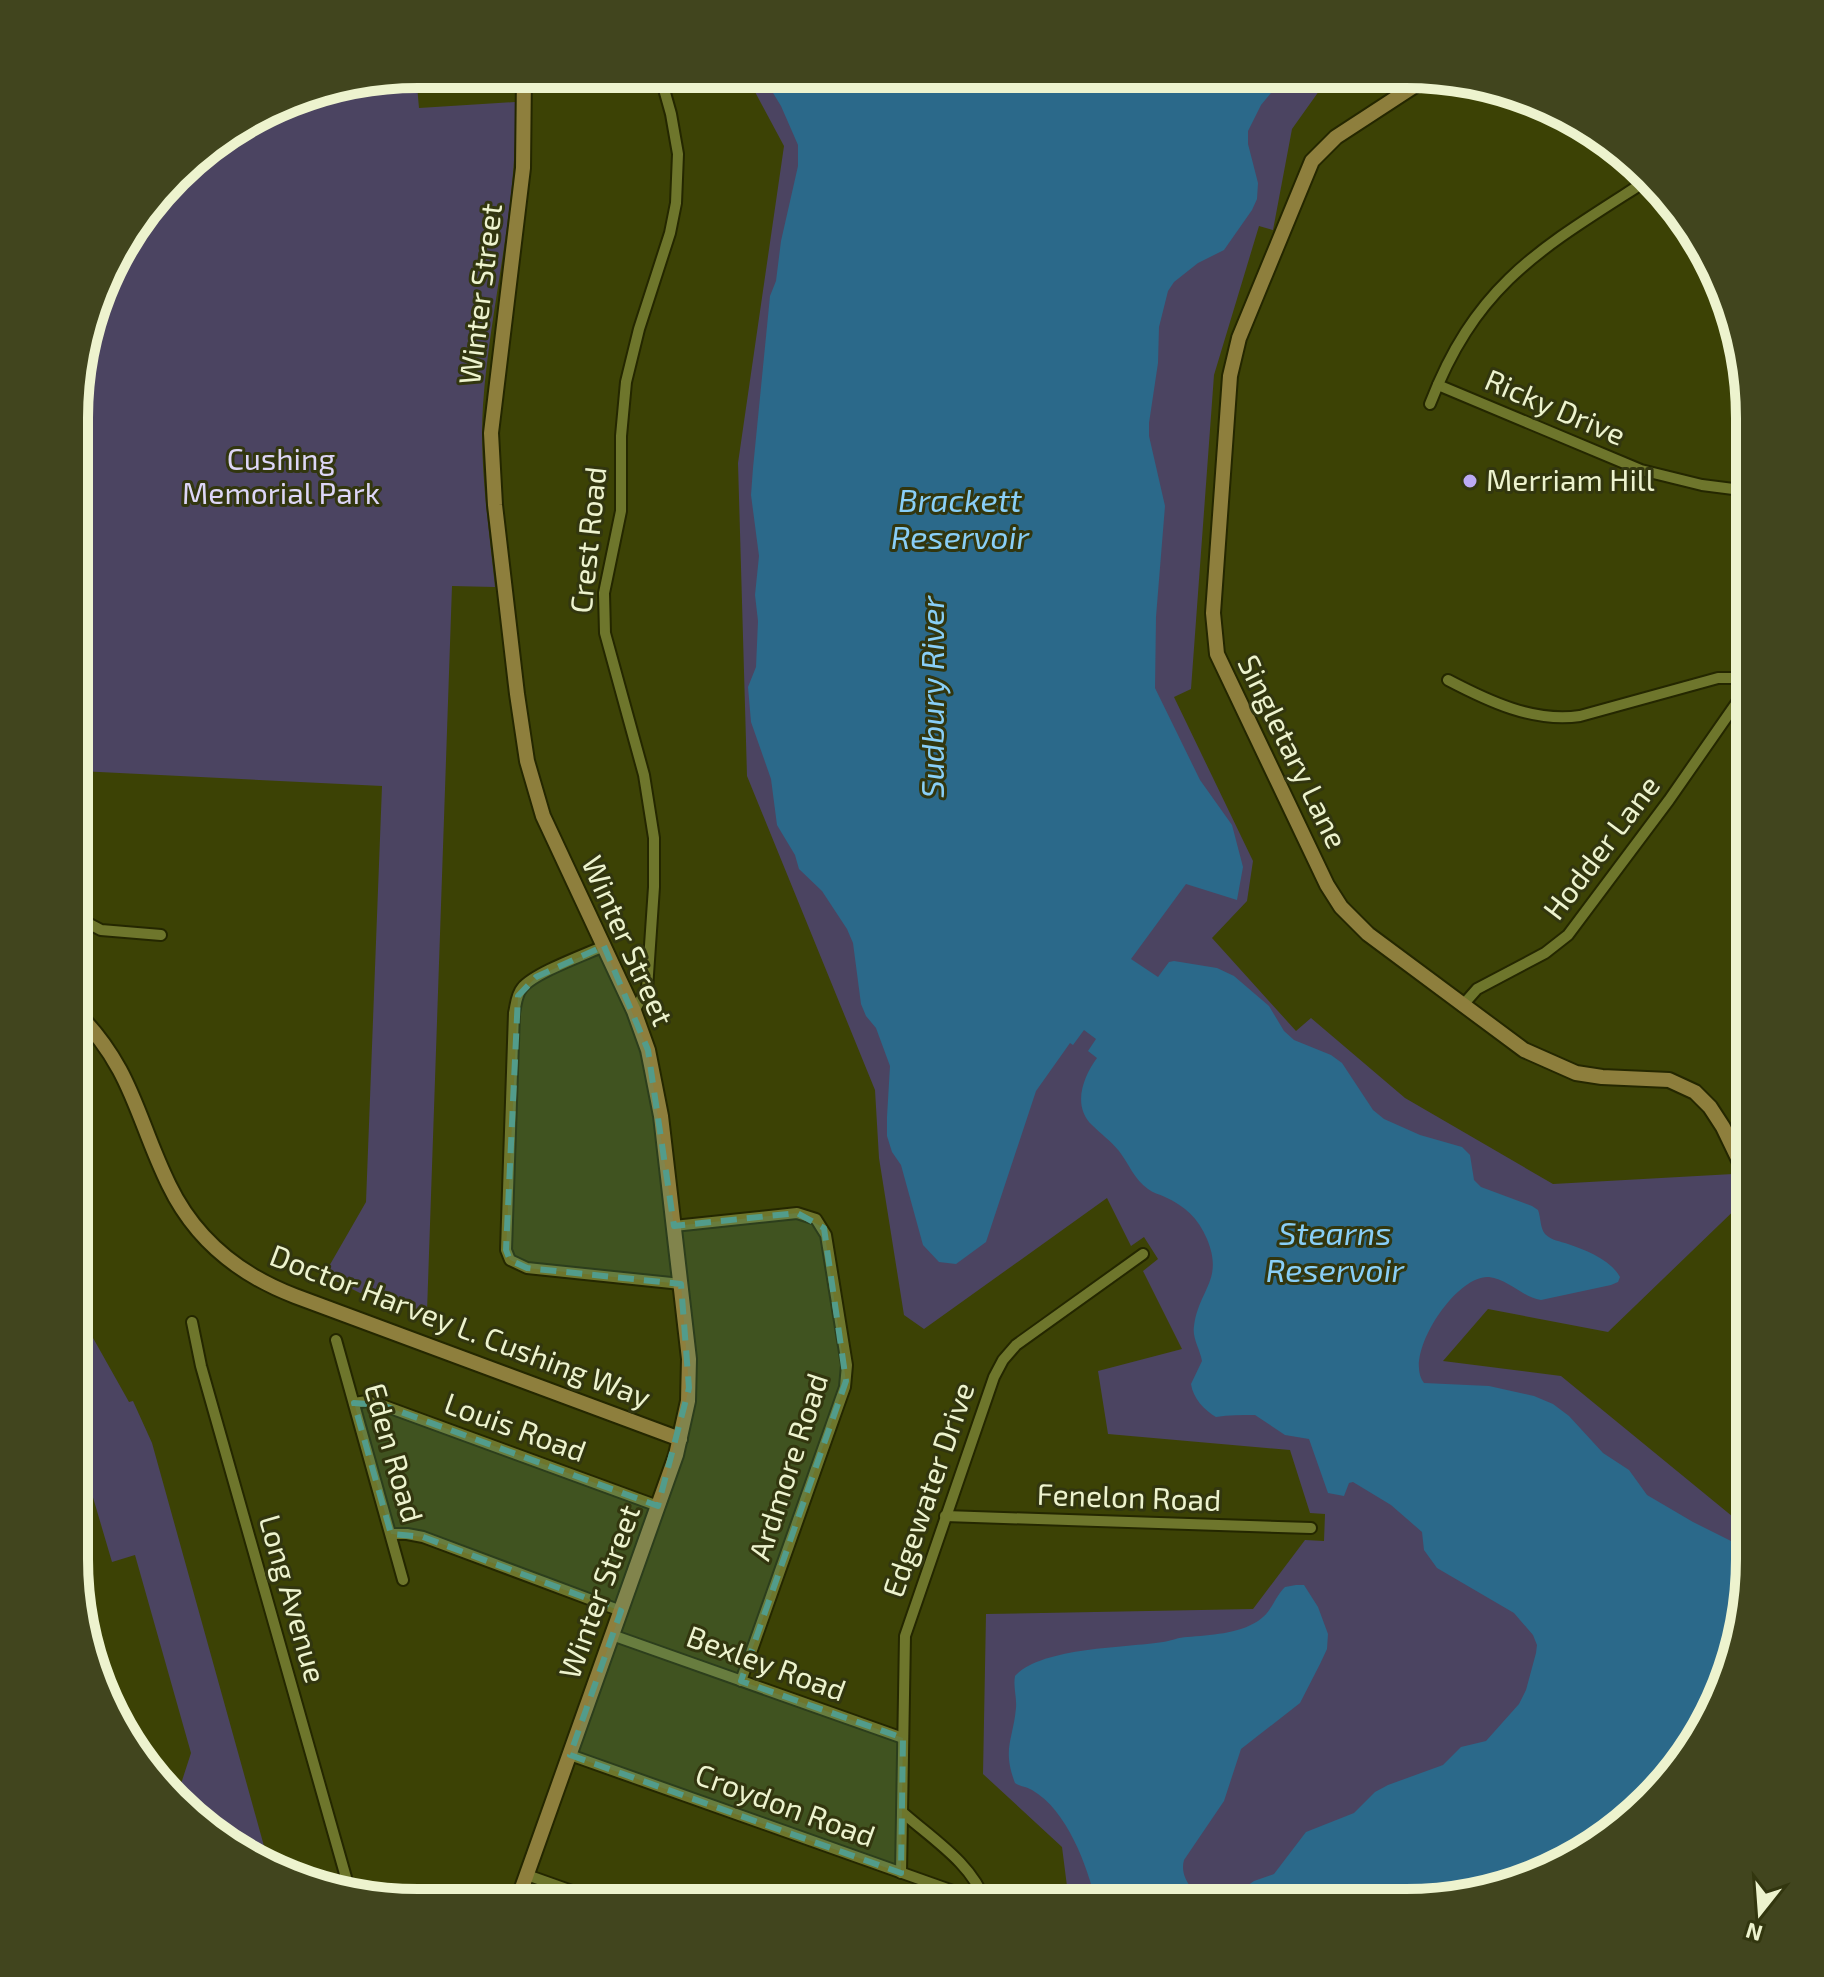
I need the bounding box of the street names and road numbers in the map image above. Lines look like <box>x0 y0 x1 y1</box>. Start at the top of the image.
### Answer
street label: Winter Street <box>450 201 508 386</box>
street label: Ricky Drive <box>1480 360 1631 452</box>
street label: Crest Road <box>561 465 613 615</box>
street label: Singletary Lane <box>1231 649 1356 854</box>
street label: Hodder Lane <box>1535 768 1666 926</box>
street label: Winter Street <box>575 850 682 1031</box>
street label: Doctor Harvey L. Cushing Way <box>265 1236 656 1414</box>
street label: Ardmore Road <box>740 1368 834 1564</box>
street label: Edgewater Drive <box>874 1377 981 1601</box>
street label: Eden Road <box>358 1379 432 1526</box>
street label: Louis Road <box>440 1384 591 1468</box>
street label: Fenelon Road <box>1036 1475 1222 1517</box>
street label: Winter Street <box>550 1500 646 1683</box>
street label: Long Avenue <box>253 1510 335 1687</box>
street label: Bexley Road <box>682 1617 851 1708</box>
street label: Croydon Road <box>691 1755 881 1853</box>

